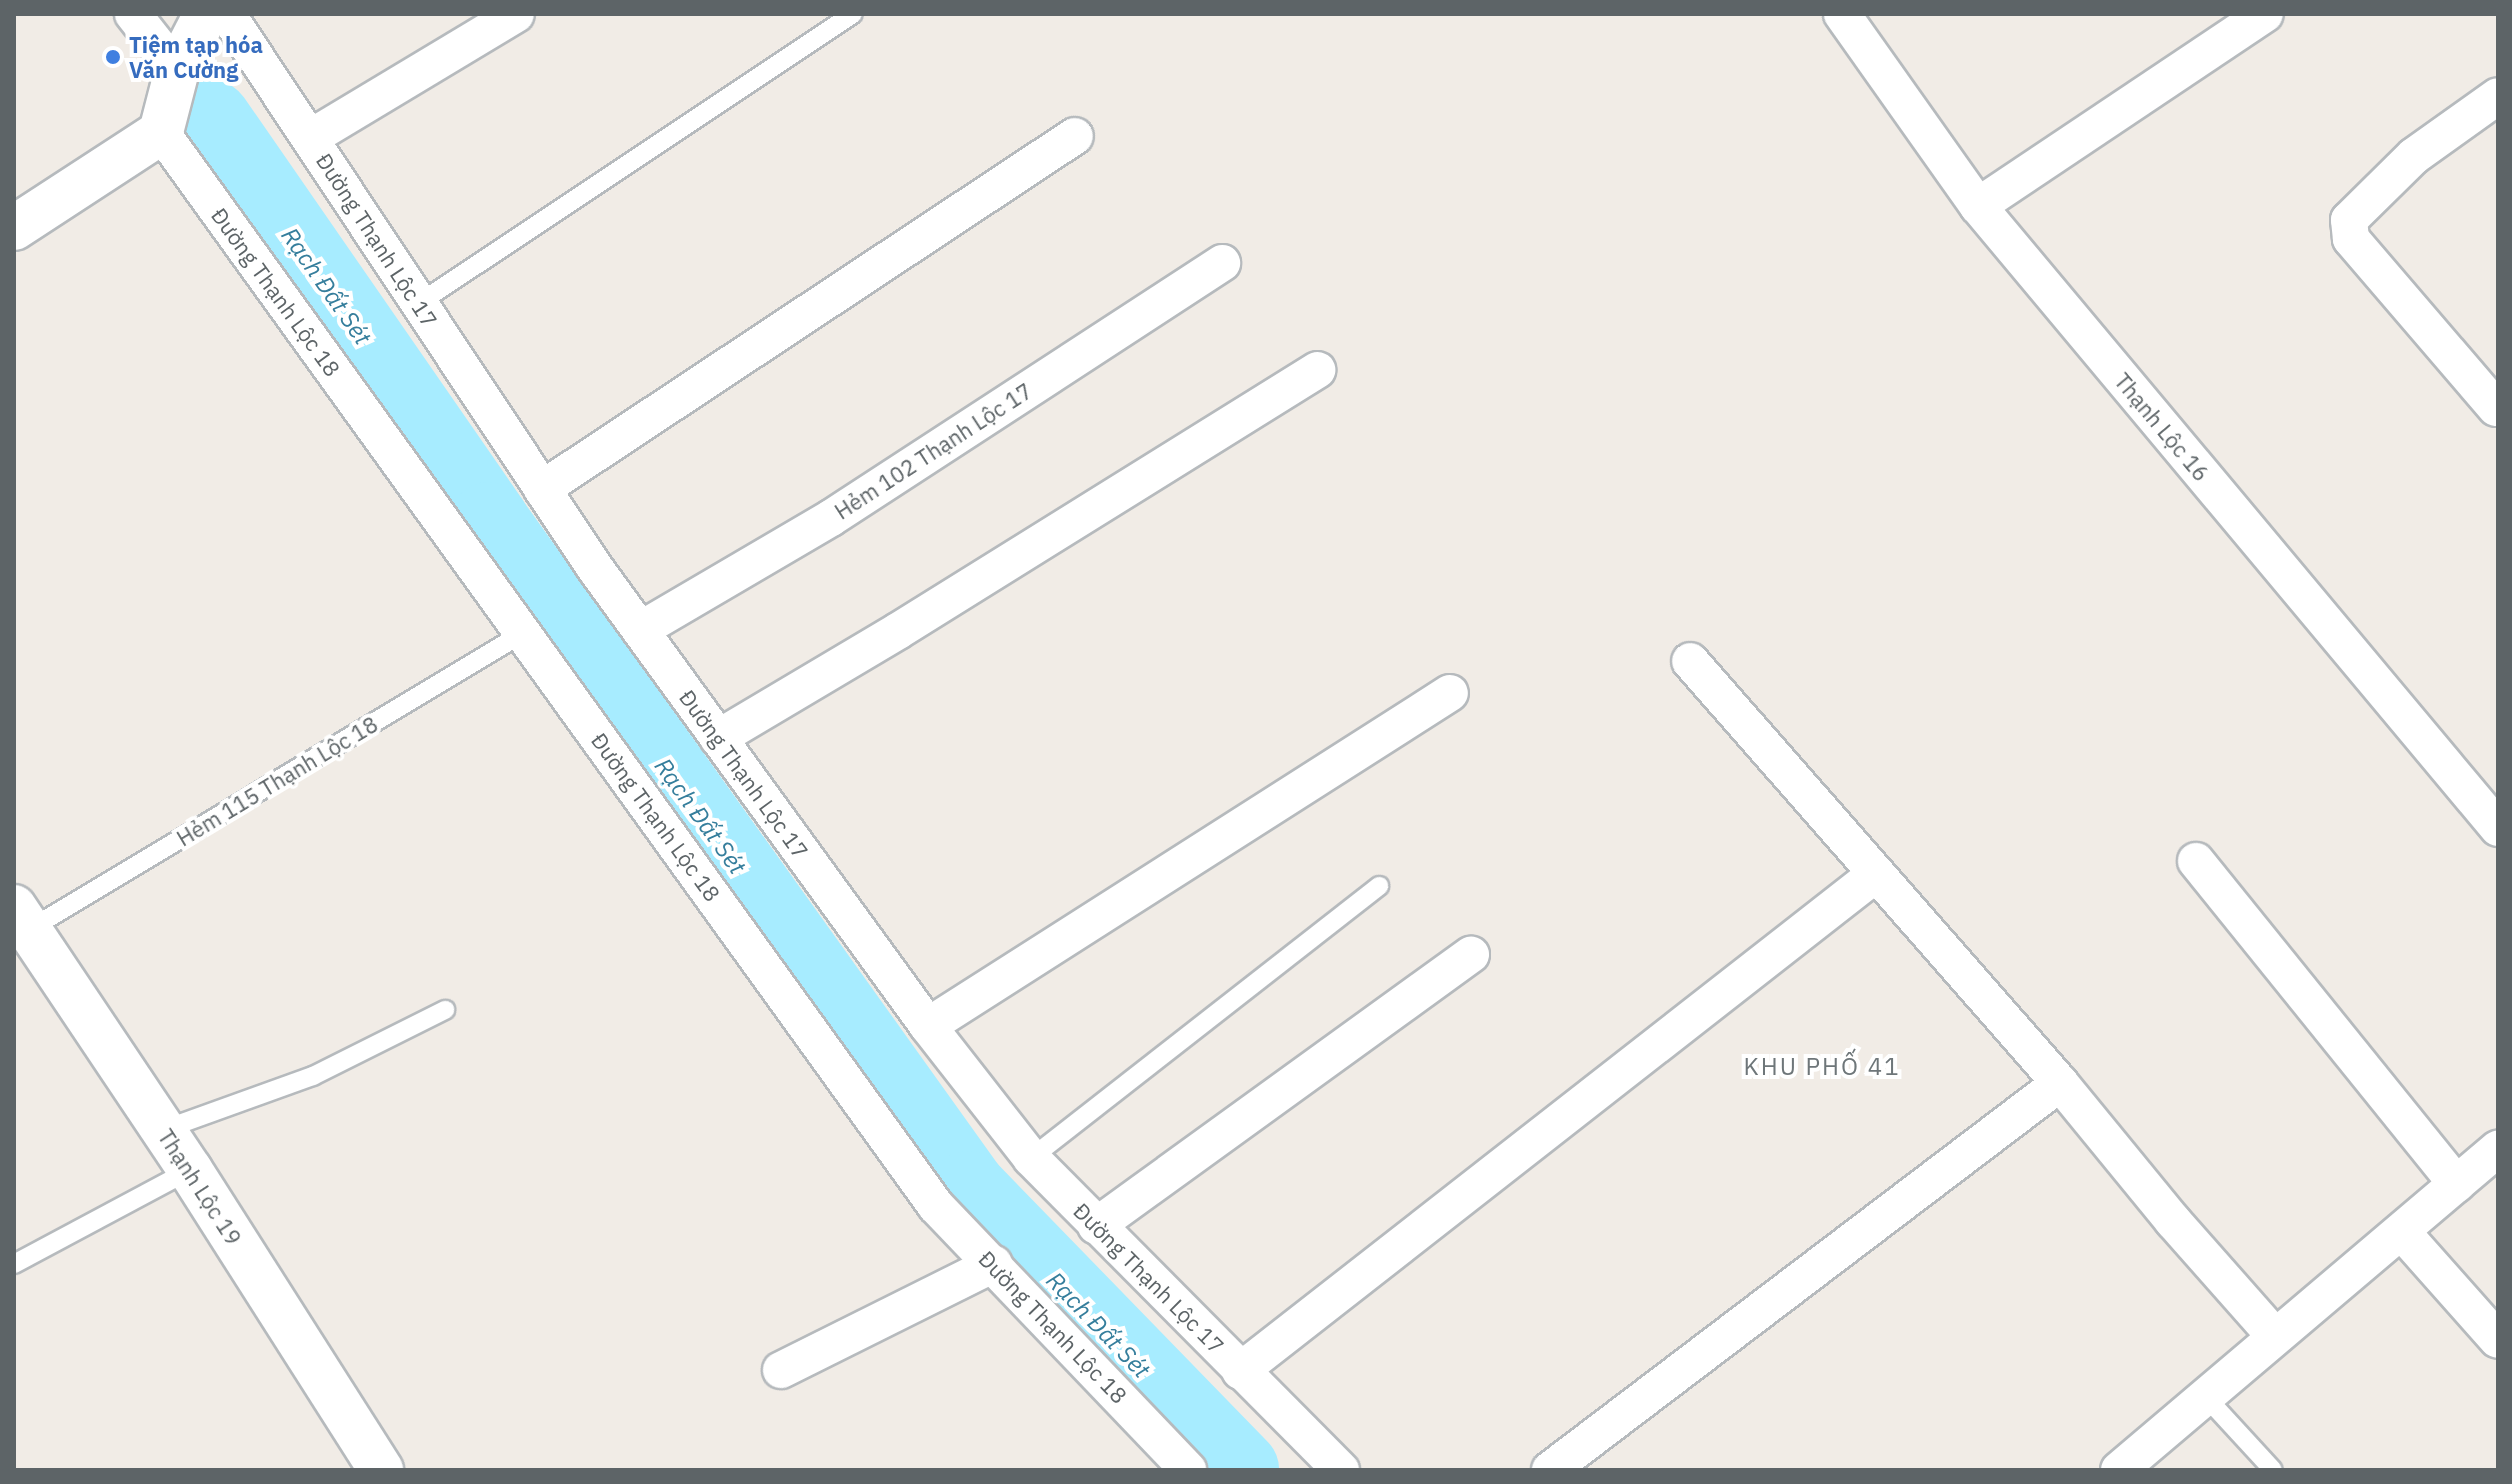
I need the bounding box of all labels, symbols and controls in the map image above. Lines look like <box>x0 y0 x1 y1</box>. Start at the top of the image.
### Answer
place label: Tiệm tạp hóa Văn Cường <box>129 31 263 82</box>
marker: Tiệm tạp hóa Văn Cường <box>104 48 122 66</box>
street label: Đường Thạnh Lộc 17 <box>311 148 443 332</box>
street label: Đường Thạnh Lộc 18 <box>206 203 346 381</box>
water label: Rạch Đất Sét <box>275 222 377 350</box>
street label: Thạnh Lộc 16 <box>2109 368 2215 486</box>
street label: Hẻm 102 Thạnh Lộc 17 <box>830 377 1036 525</box>
street label: Đường Thạnh Lộc 17 <box>674 685 814 863</box>
street label: Hẻm 115 Thạnh Lộc 18 <box>172 711 382 851</box>
street label: Đường Thạnh Lộc 18 <box>586 728 726 906</box>
water label: Rạch Đất Sét <box>648 753 752 879</box>
district label: KHU PHỐ 41 <box>1743 1053 1901 1081</box>
street label: Thạnh Lộc 19 <box>153 1124 247 1250</box>
street label: Đường Thạnh Lộc 17 <box>1068 1197 1230 1359</box>
street label: Đường Thạnh Lộc 18 <box>973 1245 1133 1409</box>
water label: Rạch Đất Sét <box>1040 1266 1156 1384</box>

